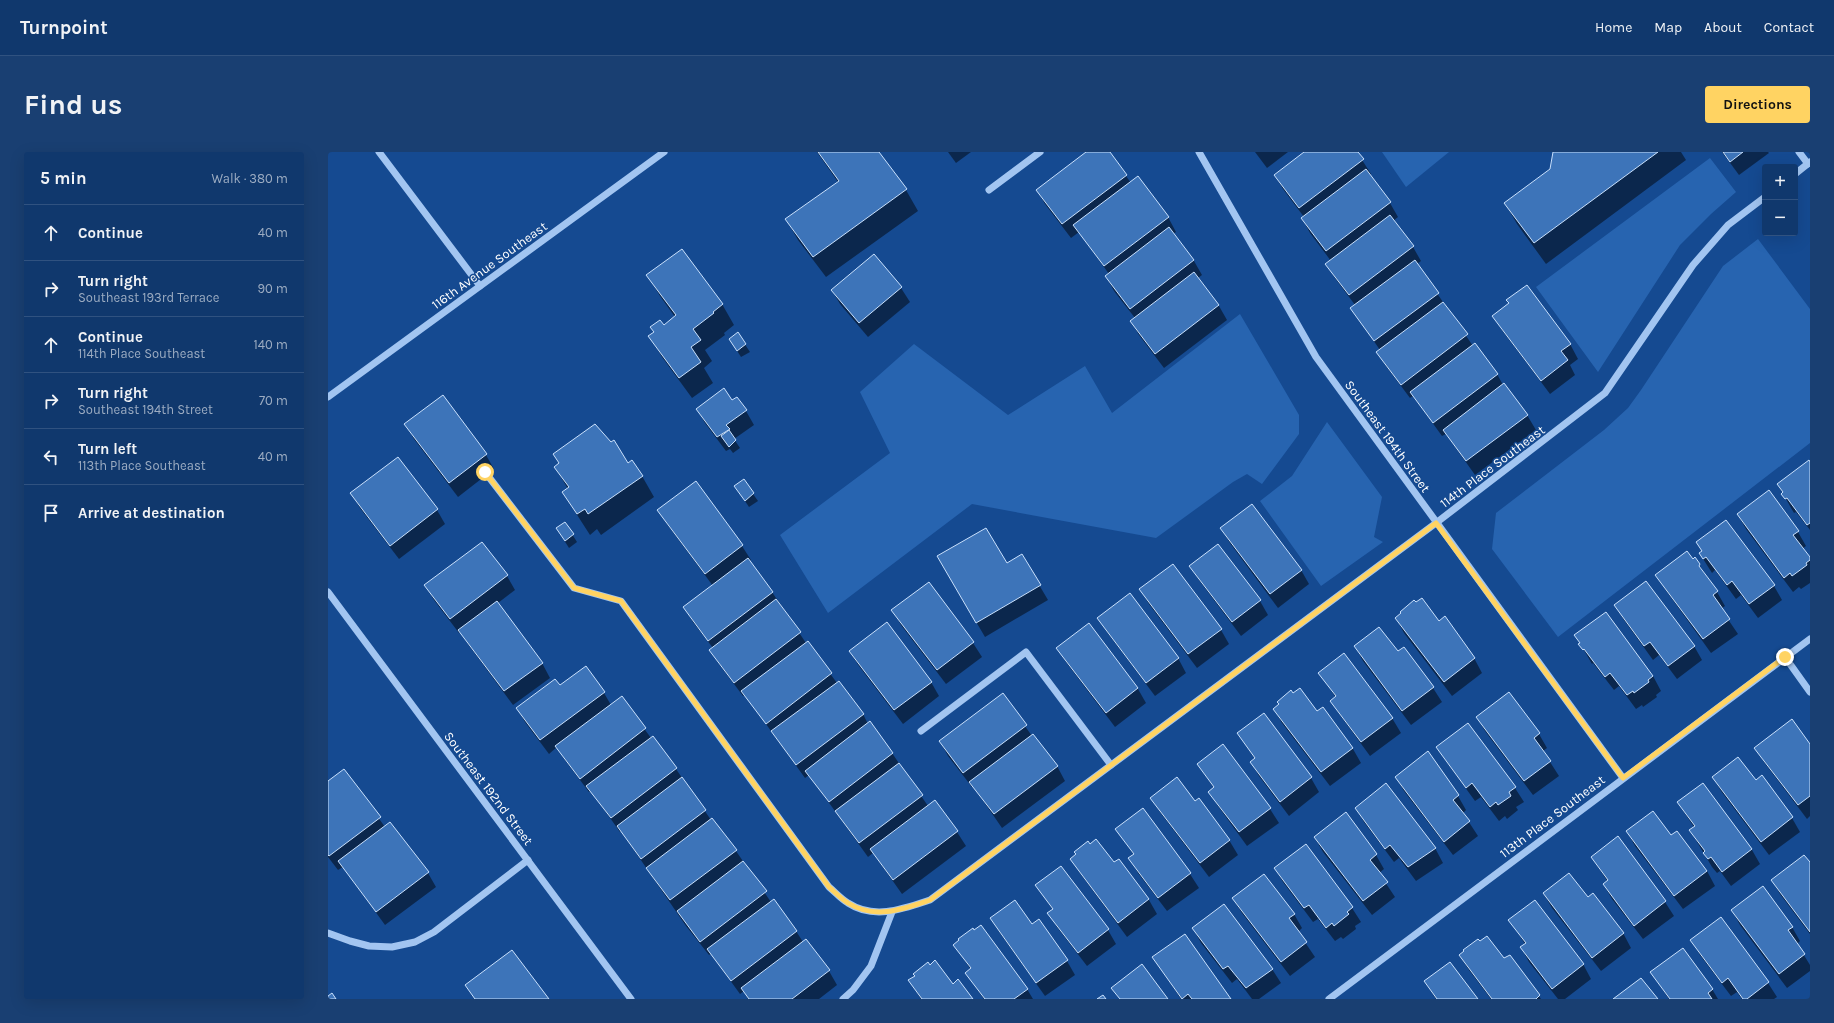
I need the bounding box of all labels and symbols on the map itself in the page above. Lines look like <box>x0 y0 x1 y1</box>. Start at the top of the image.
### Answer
street label: 116th Avenue Southeast <box>429 218 550 312</box>
street label: Southeast 194th Street <box>1342 377 1433 495</box>
street label: 114th Place Southeast <box>1437 422 1548 511</box>
route start <box>476 463 494 481</box>
route end <box>1776 648 1794 666</box>
street label: Southeast 192nd Street <box>441 729 536 848</box>
street label: 113th Place Southeast <box>1497 772 1608 861</box>

